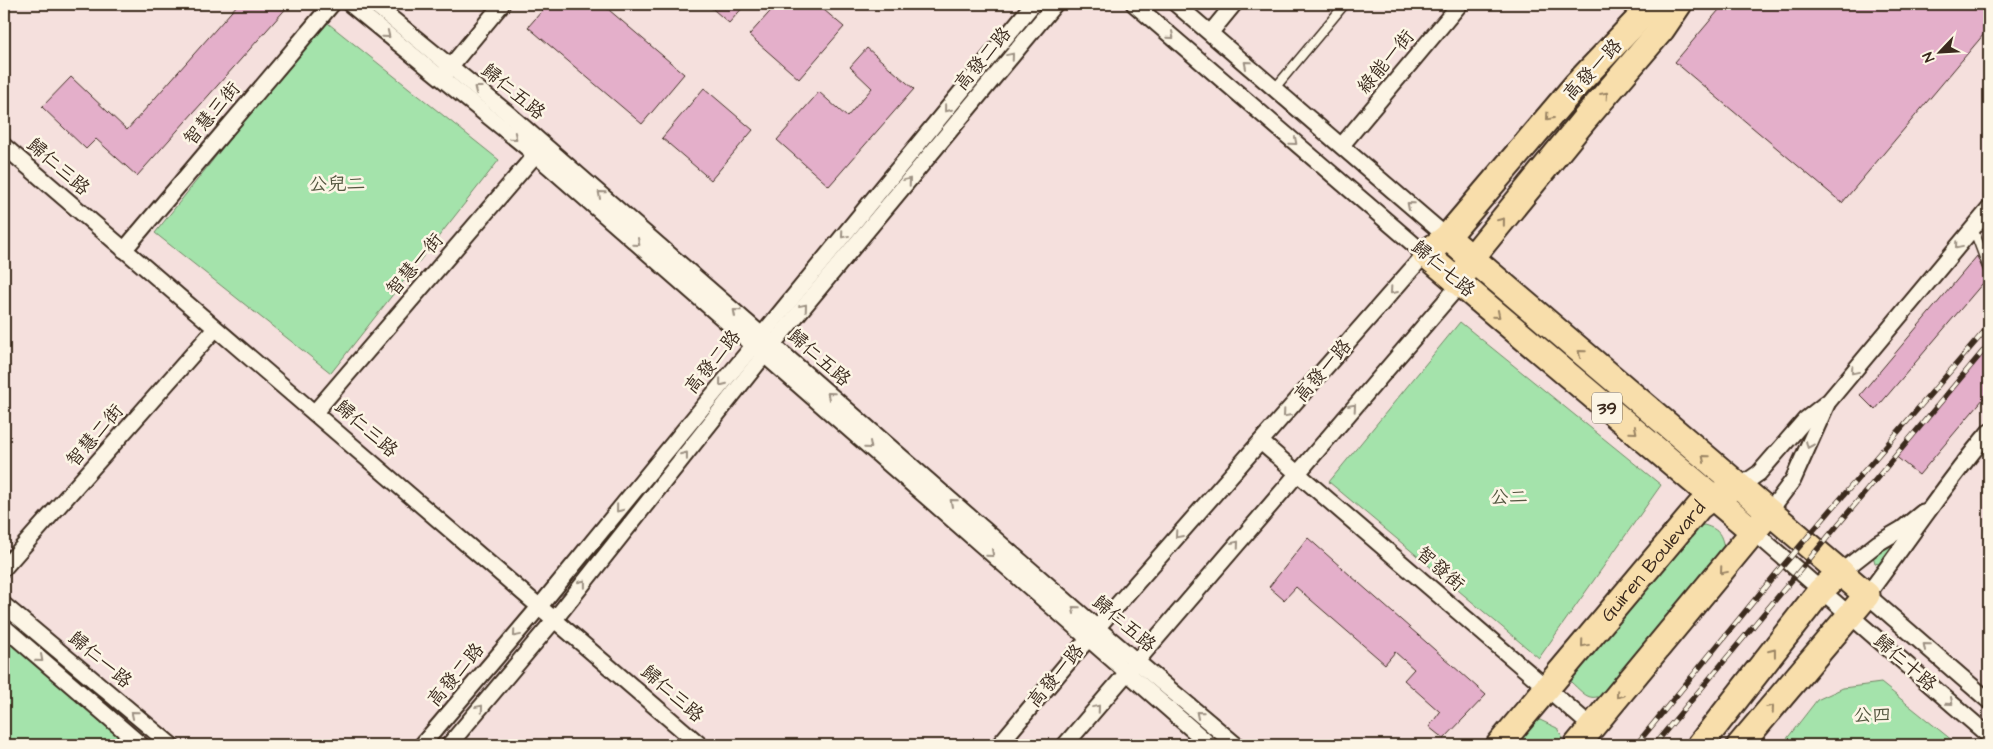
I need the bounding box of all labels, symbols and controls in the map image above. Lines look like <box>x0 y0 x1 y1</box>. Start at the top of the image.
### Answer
street label: 高發二路 <box>948 21 1018 97</box>
street label: 綠能一街 <box>1351 24 1421 100</box>
north arrow <box>1916 28 1966 78</box>
one-way arrow <box>382 29 391 38</box>
one-way arrow <box>1165 30 1174 39</box>
street label: 高發一路 <box>1557 33 1629 107</box>
text: N <box>1918 49 1940 65</box>
one-way arrow <box>1006 53 1015 62</box>
street label: 歸仁五路 <box>475 58 551 126</box>
one-way arrow <box>1244 61 1253 70</box>
street label: 智慧三街 <box>177 76 247 152</box>
one-way arrow <box>474 86 483 94</box>
one-way arrow <box>1599 92 1608 101</box>
one-way arrow <box>944 104 953 113</box>
one-way arrow <box>1547 111 1555 120</box>
one-way arrow <box>508 131 517 140</box>
street label: 歸仁三路 <box>20 132 96 202</box>
one-way arrow <box>1288 136 1297 145</box>
park label: 公兒二 <box>308 171 366 198</box>
one-way arrow <box>902 178 911 187</box>
one-way arrow <box>597 191 606 200</box>
one-way arrow <box>1406 201 1415 210</box>
one-way arrow <box>1496 217 1505 226</box>
street label: 智慧一街 <box>380 227 450 303</box>
one-way arrow <box>842 229 850 238</box>
street label: 歸仁七路 <box>1405 234 1481 304</box>
one-way arrow <box>631 237 640 246</box>
one-way arrow <box>1955 241 1964 250</box>
one-way arrow <box>1390 286 1399 295</box>
one-way arrow <box>799 303 808 312</box>
one-way arrow <box>733 309 742 318</box>
one-way arrow <box>1491 309 1500 318</box>
street label: 歸仁五路 <box>781 323 857 393</box>
street label: 高發二路 <box>679 324 747 400</box>
street label: 高發一路 <box>1288 333 1358 409</box>
one-way arrow <box>1578 349 1587 358</box>
one-way arrow <box>1851 365 1859 374</box>
one-way arrow <box>720 377 728 386</box>
one-way arrow <box>827 391 836 400</box>
road number: 39 <box>1592 392 1622 423</box>
street label: 歸仁三路 <box>328 394 404 464</box>
street label: 智慧二街 <box>60 398 130 474</box>
one-way arrow <box>1347 404 1356 413</box>
one-way arrow <box>1283 408 1292 417</box>
one-way arrow <box>1628 426 1637 434</box>
one-way arrow <box>1804 440 1815 449</box>
one-way arrow <box>863 441 872 450</box>
one-way arrow <box>679 452 688 461</box>
one-way arrow <box>1702 456 1711 464</box>
park label: 公二 <box>1490 484 1528 511</box>
street label: Guiren Boulevard <box>1595 495 1712 628</box>
one-way arrow <box>949 498 958 507</box>
one-way arrow <box>616 503 625 512</box>
one-way arrow <box>1175 530 1184 539</box>
street label: 智發街 <box>1410 540 1470 598</box>
one-way arrow <box>1230 541 1239 550</box>
one-way arrow <box>985 548 994 557</box>
one-way arrow <box>1720 565 1729 574</box>
one-way arrow <box>578 580 586 589</box>
street label: 歸仁五路 <box>1086 589 1162 659</box>
one-way arrow <box>1071 605 1080 614</box>
street label: 歸仁一路 <box>62 625 138 695</box>
one-way arrow <box>513 628 522 637</box>
street label: 歸仁十路 <box>1867 628 1943 698</box>
street label: 高發二路 <box>421 637 491 713</box>
street label: 高發一路 <box>1021 638 1091 714</box>
one-way arrow <box>1582 638 1590 647</box>
one-way arrow <box>1923 643 1932 652</box>
one-way arrow <box>1767 649 1775 658</box>
one-way arrow <box>35 654 44 663</box>
street label: 歸仁三路 <box>634 659 710 729</box>
one-way arrow <box>1616 690 1625 699</box>
one-way arrow <box>1945 696 1954 705</box>
park label: 公四 <box>1853 702 1891 729</box>
one-way arrow <box>474 705 483 714</box>
one-way arrow <box>1091 705 1100 714</box>
one-way arrow <box>1765 705 1774 714</box>
one-way arrow <box>1195 710 1204 719</box>
one-way arrow <box>130 711 139 720</box>

